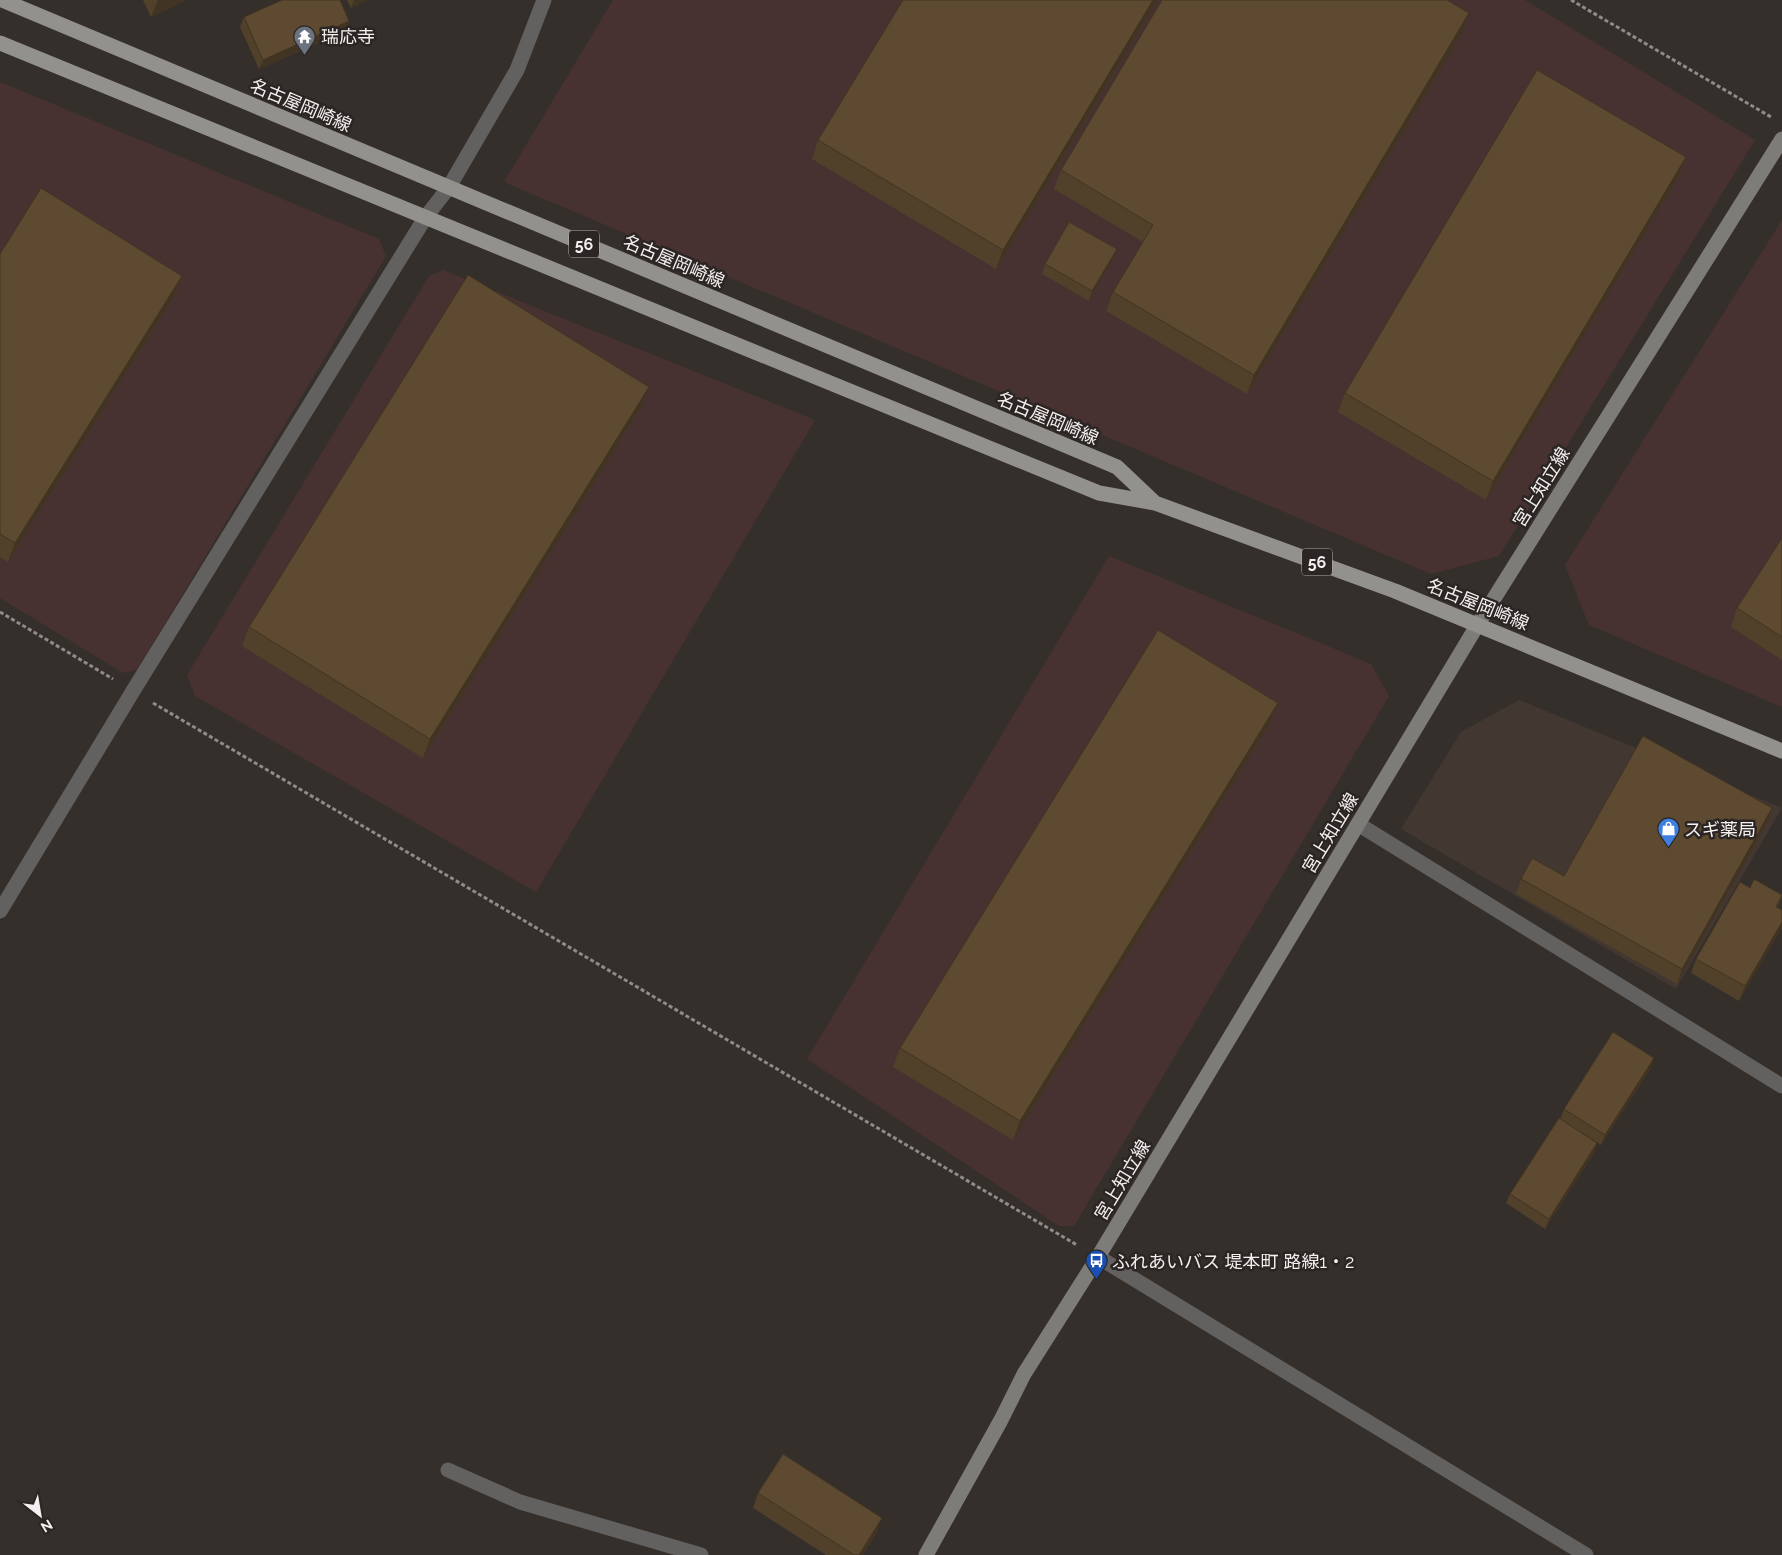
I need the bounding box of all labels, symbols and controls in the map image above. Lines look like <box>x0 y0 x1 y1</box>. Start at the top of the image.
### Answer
temple icon: 瑞応寺 <box>293 24 317 55</box>
place label: 瑞応寺 <box>321 26 375 47</box>
street label: 名古屋岡崎線 <box>247 74 355 136</box>
road number: 56 <box>569 230 599 258</box>
street label: 名古屋岡崎線 <box>620 230 728 292</box>
street label: 名古屋岡崎線 <box>994 387 1102 449</box>
street label: 宮上知立線 <box>1508 443 1574 531</box>
road number: 56 <box>1302 548 1332 576</box>
street label: 名古屋岡崎線 <box>1424 574 1532 634</box>
street label: 宮上知立線 <box>1298 789 1362 877</box>
shop icon: スギ薬局 <box>1656 817 1680 848</box>
place label: スギ薬局 <box>1684 819 1756 840</box>
street label: 宮上知立線 <box>1090 1136 1154 1224</box>
bus stop icon: ふれあいバス 堤本町 路線1・2 <box>1084 1249 1108 1280</box>
place label: ふれあいバス 堤本町 路線1・2 <box>1112 1251 1354 1272</box>
north arrow <box>15 1490 65 1540</box>
text: N <box>38 1517 55 1536</box>

